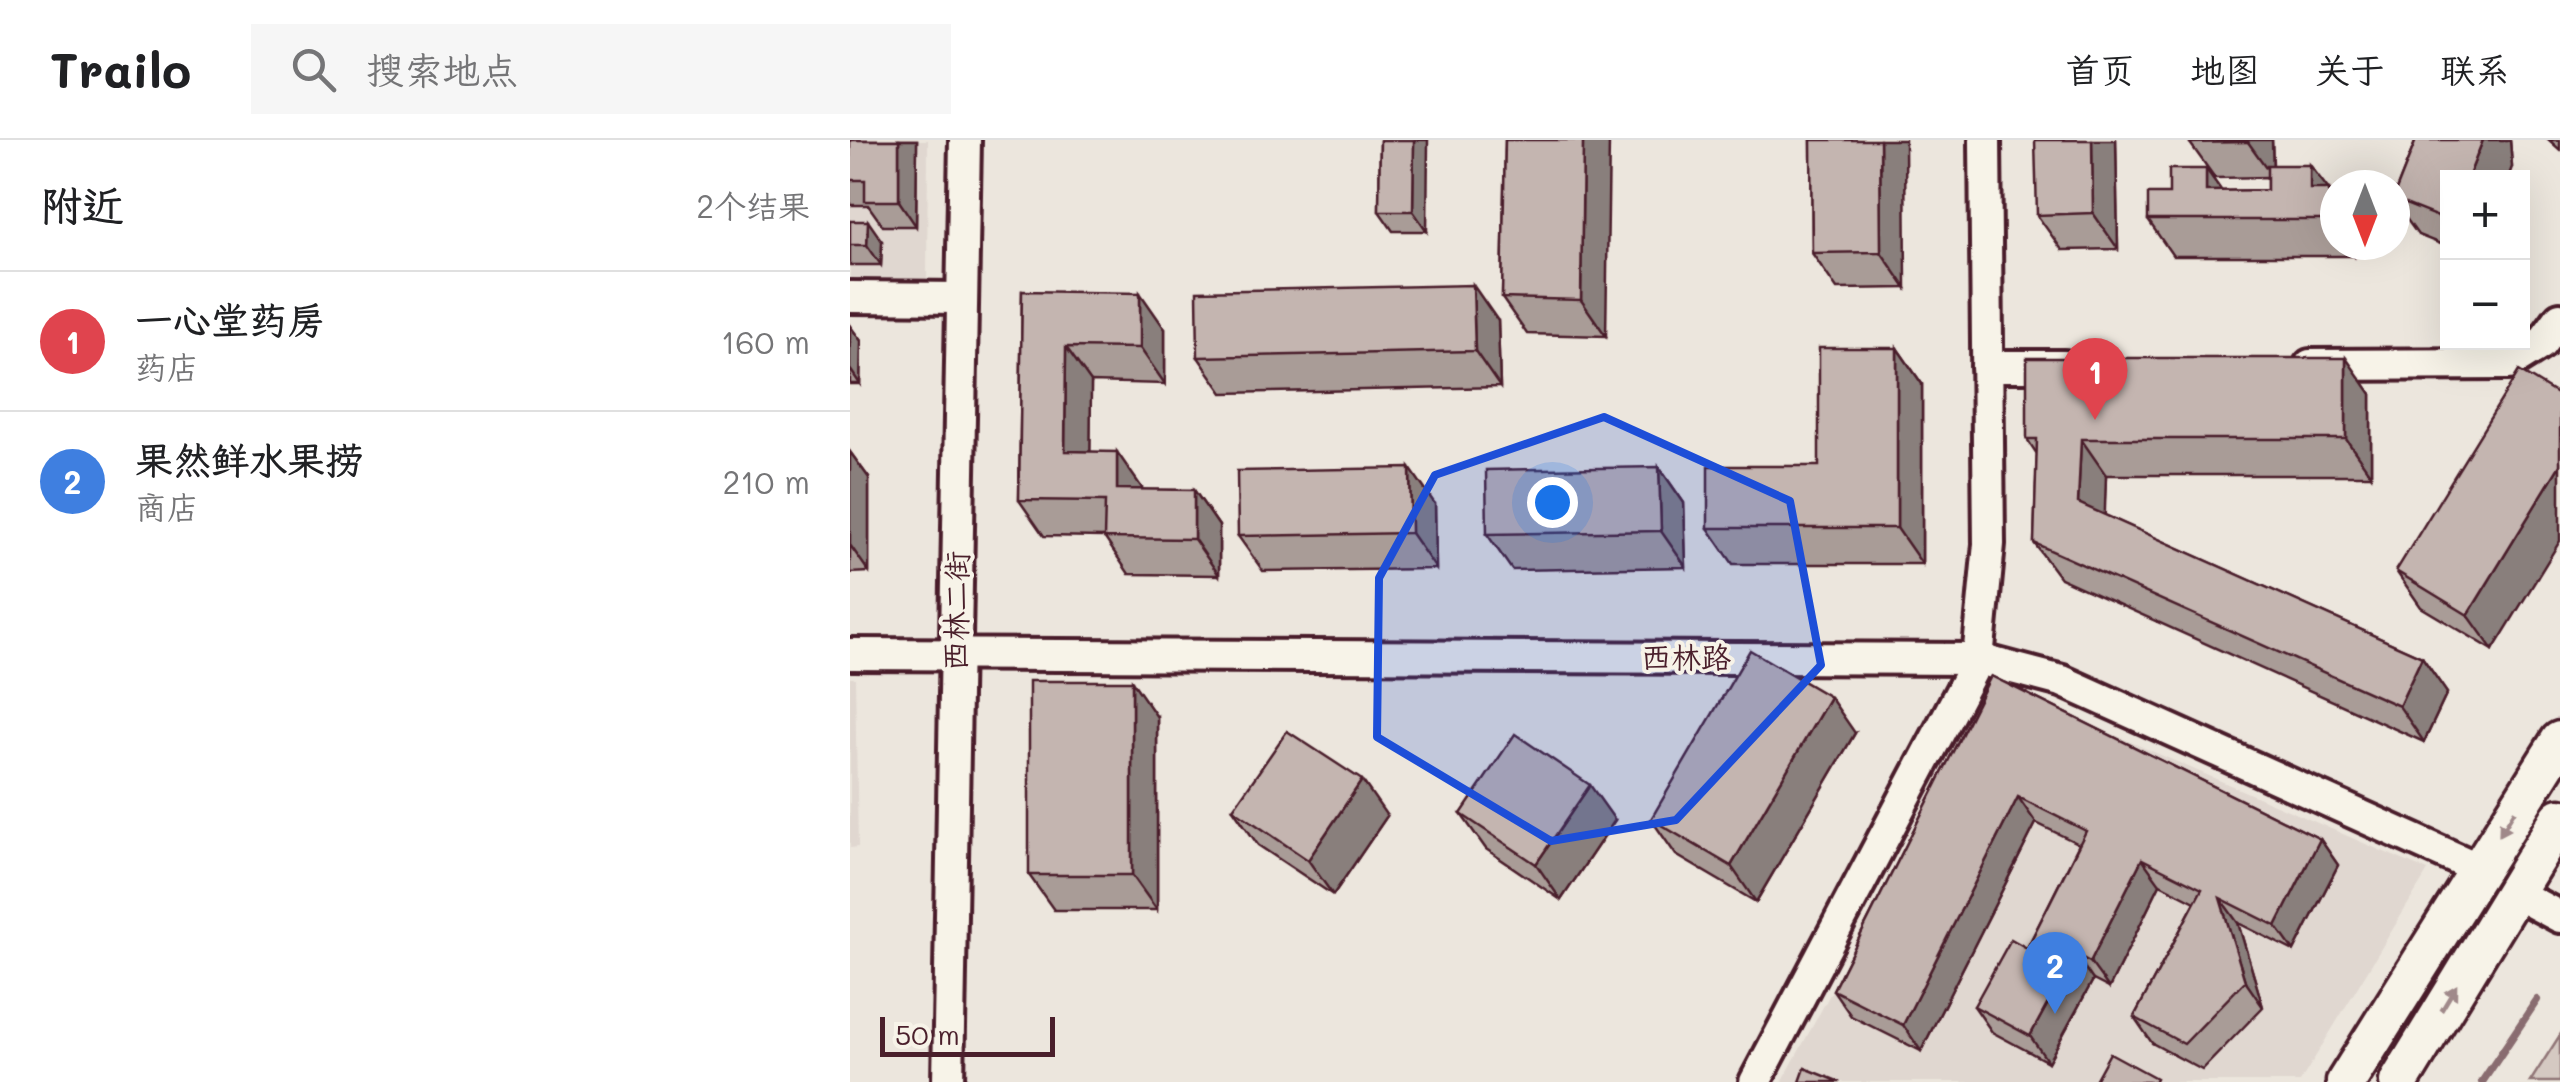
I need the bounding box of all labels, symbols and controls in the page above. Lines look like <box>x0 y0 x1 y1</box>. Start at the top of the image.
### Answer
search box <box>251 24 951 114</box>
text: Trailo <box>50 38 191 100</box>
icon: search <box>286 42 341 97</box>
text: 搜索地点 <box>366 44 518 94</box>
text: 首页 <box>2065 46 2135 92</box>
text: 地图 <box>2190 46 2260 92</box>
text: 关于 <box>2315 46 2385 92</box>
text: 联系 <box>2440 46 2510 92</box>
north arrow <box>2320 170 2410 260</box>
map controls <box>2440 170 2530 350</box>
button: + <box>2440 170 2530 260</box>
text: 附近 <box>40 177 124 232</box>
text: 2个结果 <box>696 184 810 226</box>
button: − <box>2440 260 2530 350</box>
text: 一心堂药房 <box>135 294 325 344</box>
text: 1 <box>65 320 80 362</box>
text: 160 m <box>721 320 810 362</box>
pin: 1 <box>2062 338 2128 420</box>
text: 药店 <box>135 345 199 387</box>
text: 果然鲜水果捞 <box>135 434 363 484</box>
text: 2 <box>64 460 81 502</box>
text: 210 m <box>722 460 810 502</box>
your location <box>1527 477 1578 528</box>
text: 商店 <box>135 485 199 527</box>
street label: 西林二街 <box>934 551 976 671</box>
street label: 西林路 <box>1641 636 1731 676</box>
one-way arrow <box>2499 810 2517 837</box>
pin: 2 <box>2022 932 2088 1014</box>
one-way arrow <box>2440 984 2457 1012</box>
scale bar <box>880 1012 1055 1056</box>
text: 50 m <box>895 1016 960 1052</box>

